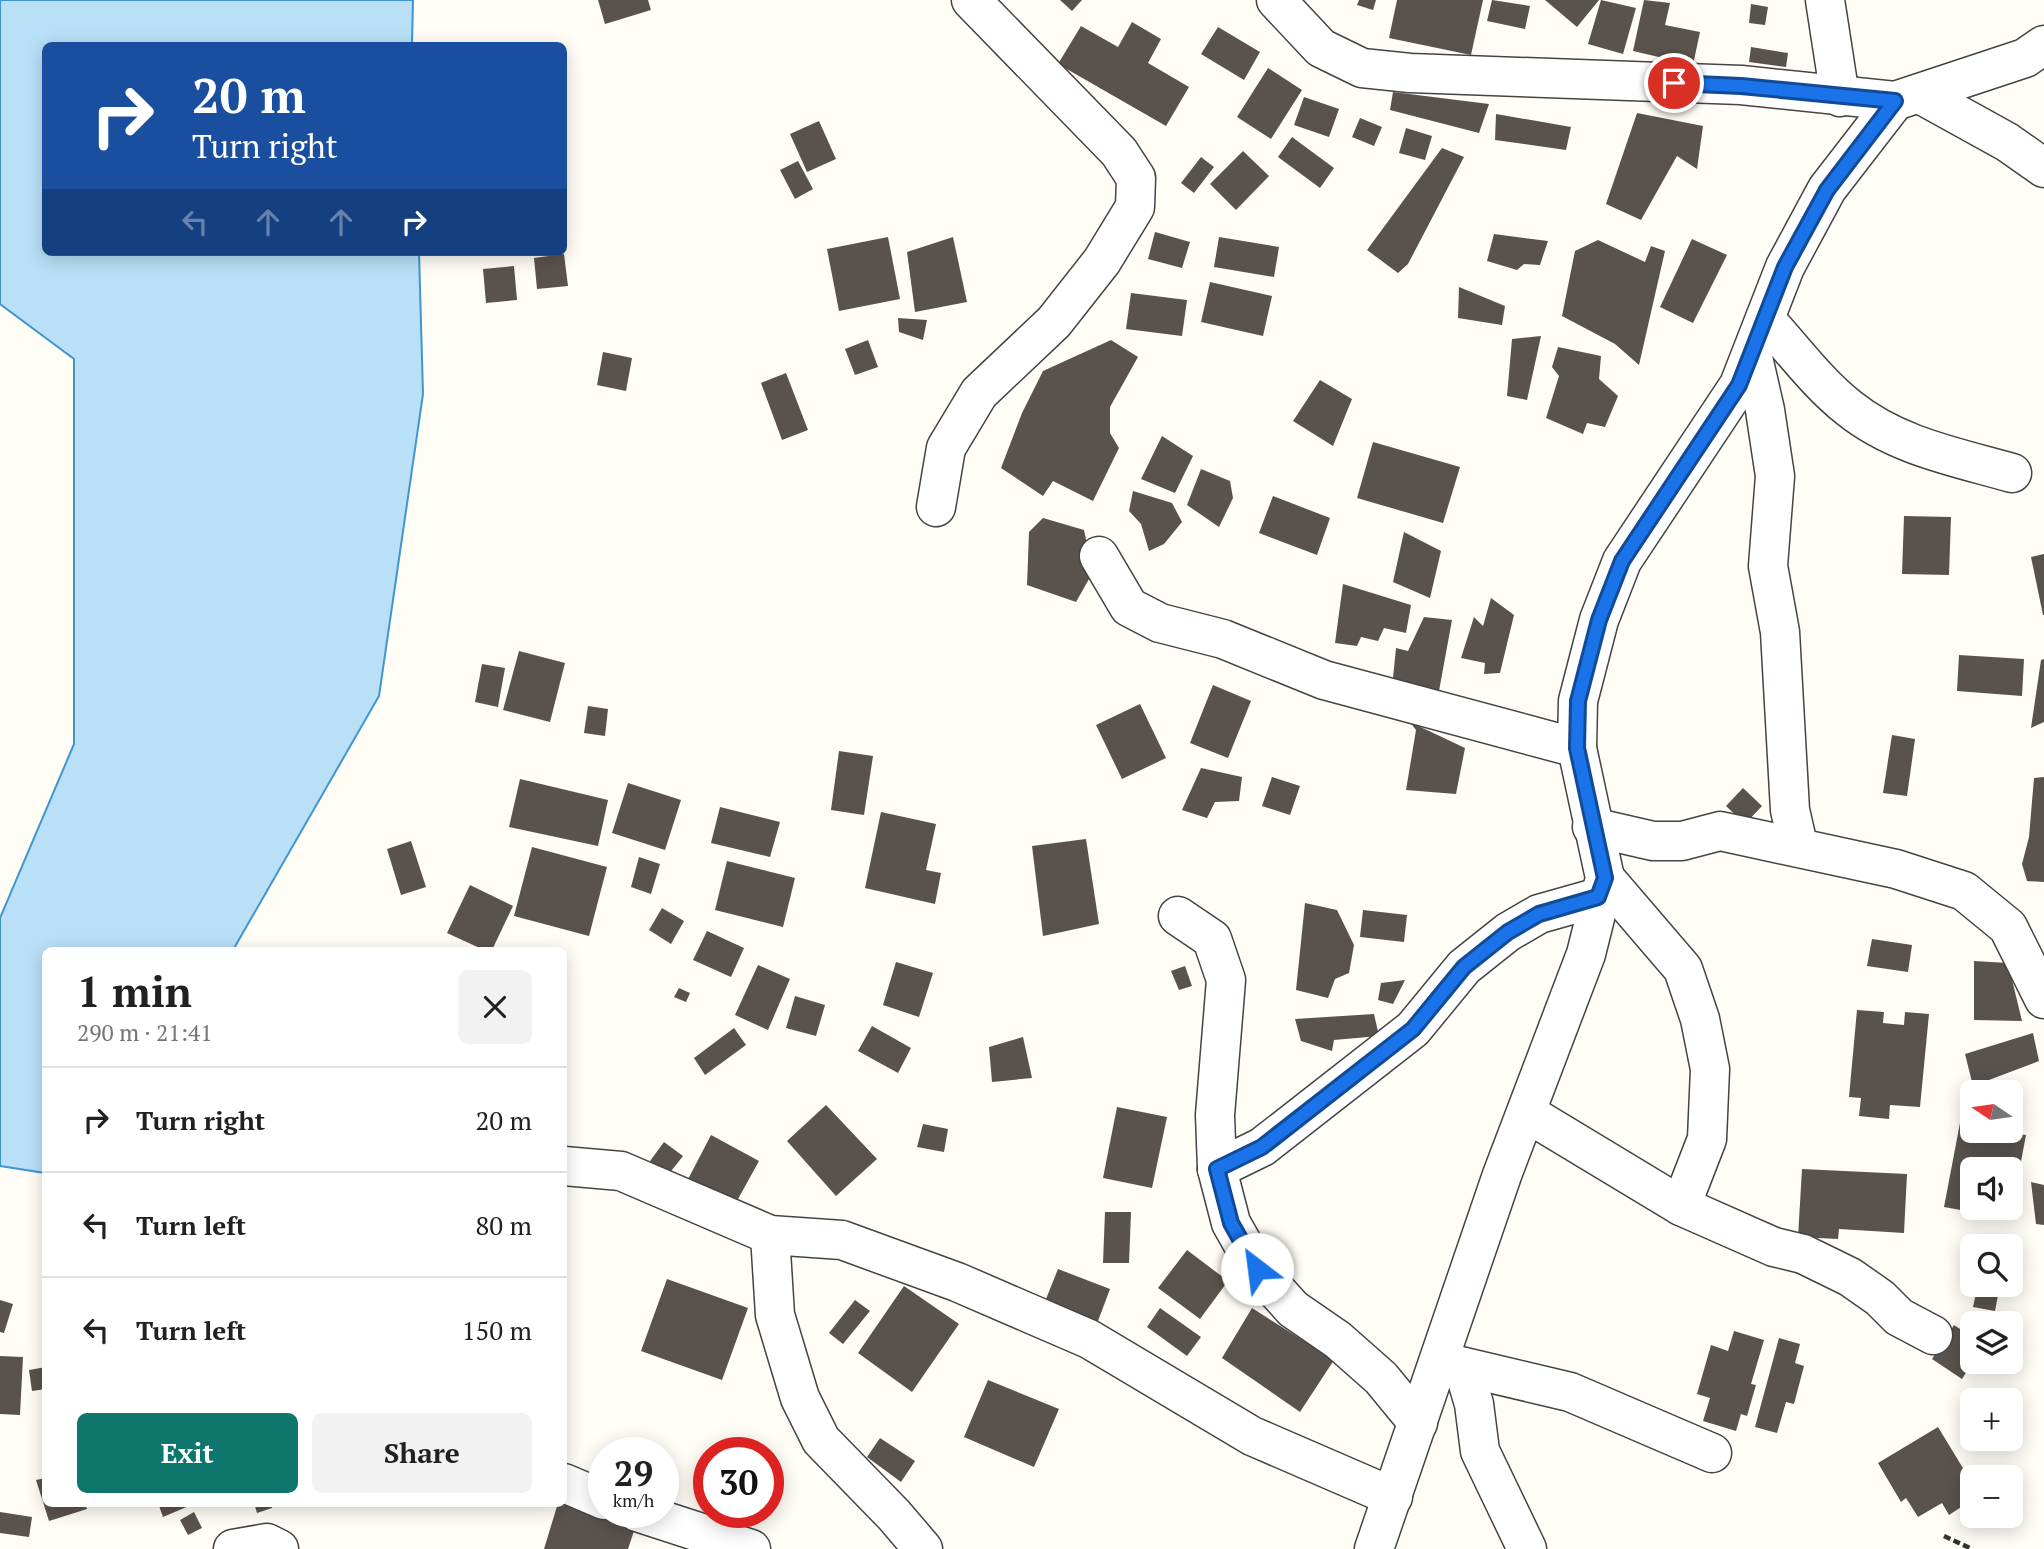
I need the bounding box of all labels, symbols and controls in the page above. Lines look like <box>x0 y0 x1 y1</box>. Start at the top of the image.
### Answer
pin <box>1644 53 1704 113</box>
text: 20 m <box>192 62 306 127</box>
icon: arrive <box>1655 64 1693 102</box>
icon: right <box>77 70 168 161</box>
text: Turn right <box>192 125 338 167</box>
icon: left <box>176 203 214 241</box>
icon: ahead <box>249 203 287 241</box>
icon: ahead <box>322 203 360 241</box>
icon: right <box>395 203 433 241</box>
text: 1 min <box>77 963 192 1019</box>
button: close <box>458 970 532 1044</box>
text: 290 m · 21:41 <box>77 1017 212 1048</box>
north arrow <box>1960 1080 2023 1143</box>
map controls <box>1960 1080 2023 1528</box>
icon: right <box>77 1101 115 1139</box>
text: Turn right <box>136 1103 265 1137</box>
text: 20 m <box>476 1103 532 1137</box>
button: sound <box>1960 1157 2023 1220</box>
icon: left <box>77 1206 115 1244</box>
text: Turn left <box>136 1208 246 1242</box>
text: 80 m <box>476 1208 532 1242</box>
position arrow <box>1220 1232 1294 1306</box>
button: search <box>1960 1234 2023 1297</box>
icon: left <box>77 1311 115 1349</box>
button: layers <box>1960 1311 2023 1374</box>
text: Turn left <box>136 1313 246 1347</box>
text: 150 m <box>462 1313 532 1347</box>
button: + <box>1960 1388 2023 1451</box>
button: Exit <box>77 1413 298 1493</box>
button: Share <box>312 1413 532 1493</box>
speed limit sign: 30 <box>693 1437 784 1528</box>
text: 29 <box>614 1450 653 1496</box>
button: − <box>1960 1465 2023 1528</box>
text: km/h <box>613 1488 654 1512</box>

